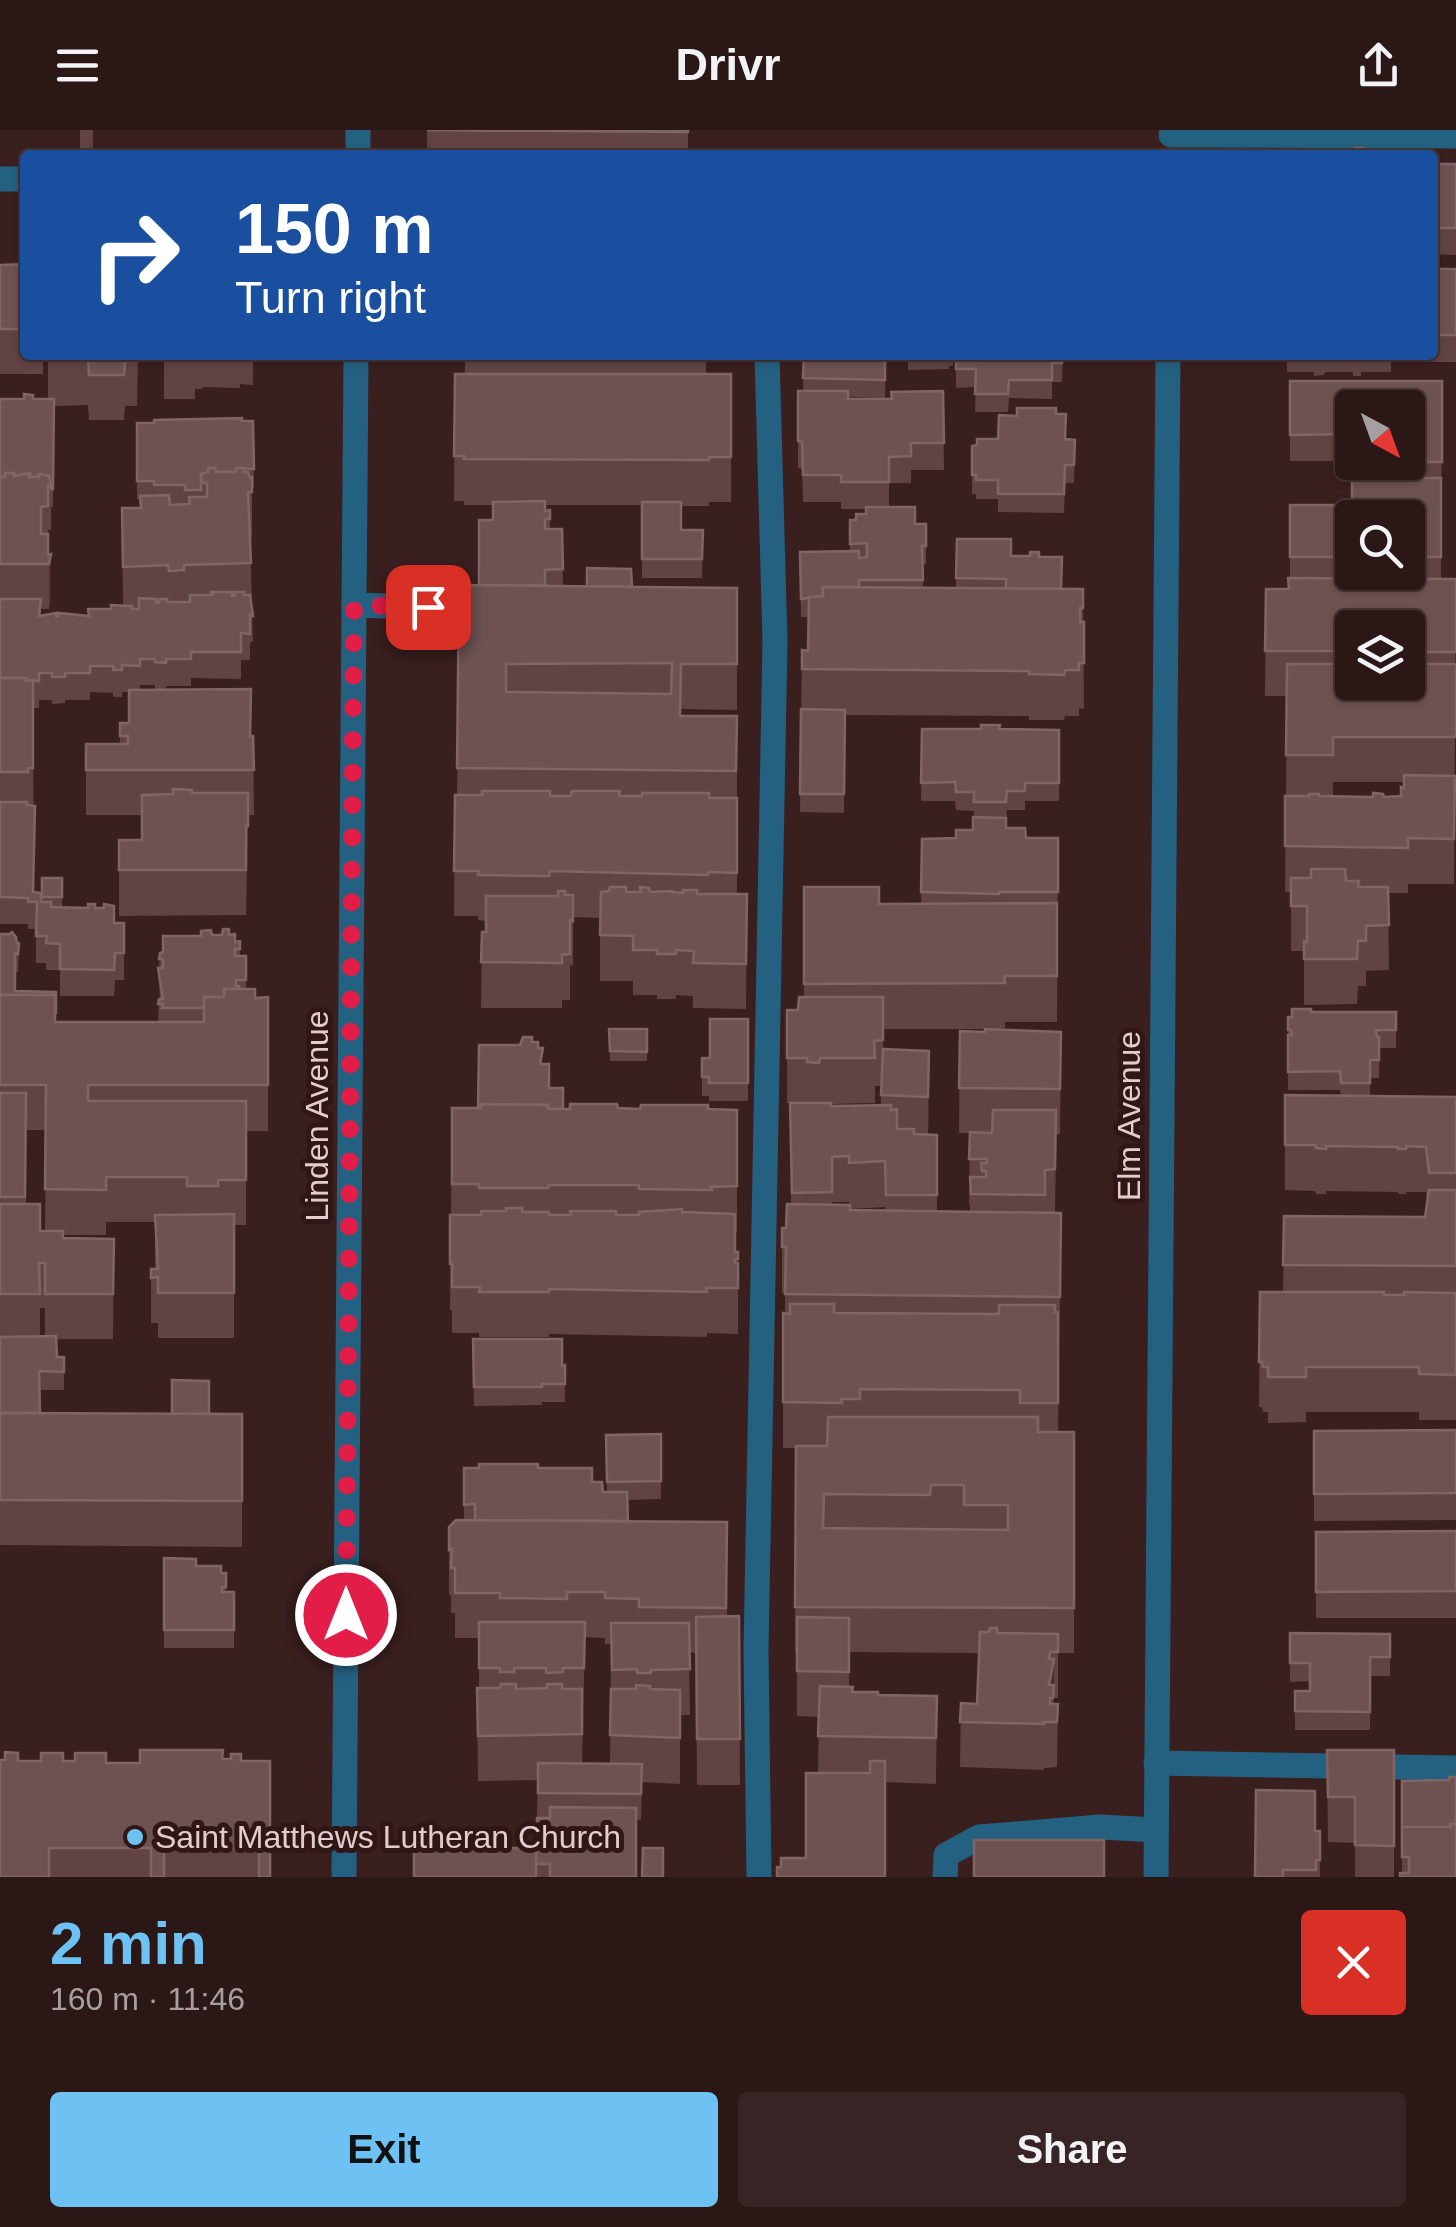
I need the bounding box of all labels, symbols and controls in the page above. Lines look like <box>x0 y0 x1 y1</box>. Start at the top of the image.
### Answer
icon: menu <box>50 38 105 93</box>
icon: share <box>1351 38 1406 93</box>
text: Drivr <box>675 39 781 90</box>
icon: right <box>70 190 200 320</box>
text: 150 m <box>235 190 433 268</box>
text: Turn right <box>235 272 426 323</box>
north arrow <box>1335 390 1425 480</box>
map controls <box>1335 390 1425 700</box>
button: search <box>1335 500 1425 590</box>
pin <box>386 565 471 650</box>
icon: arrive <box>401 580 456 635</box>
button: layers <box>1335 610 1425 700</box>
street label: Linden Avenue <box>299 1010 335 1222</box>
street label: Elm Avenue <box>1111 1031 1147 1201</box>
position arrow <box>294 1563 398 1667</box>
place label: Saint Matthews Lutheran Church <box>155 1819 621 1855</box>
marker: Saint Matthews Lutheran Church <box>124 1826 146 1848</box>
text: 2 min <box>50 1910 207 1977</box>
button: close <box>1301 1910 1406 2015</box>
text: 160 m · 11:46 <box>50 1981 245 2017</box>
button: Exit <box>50 2092 718 2207</box>
button: Share <box>738 2092 1406 2207</box>

